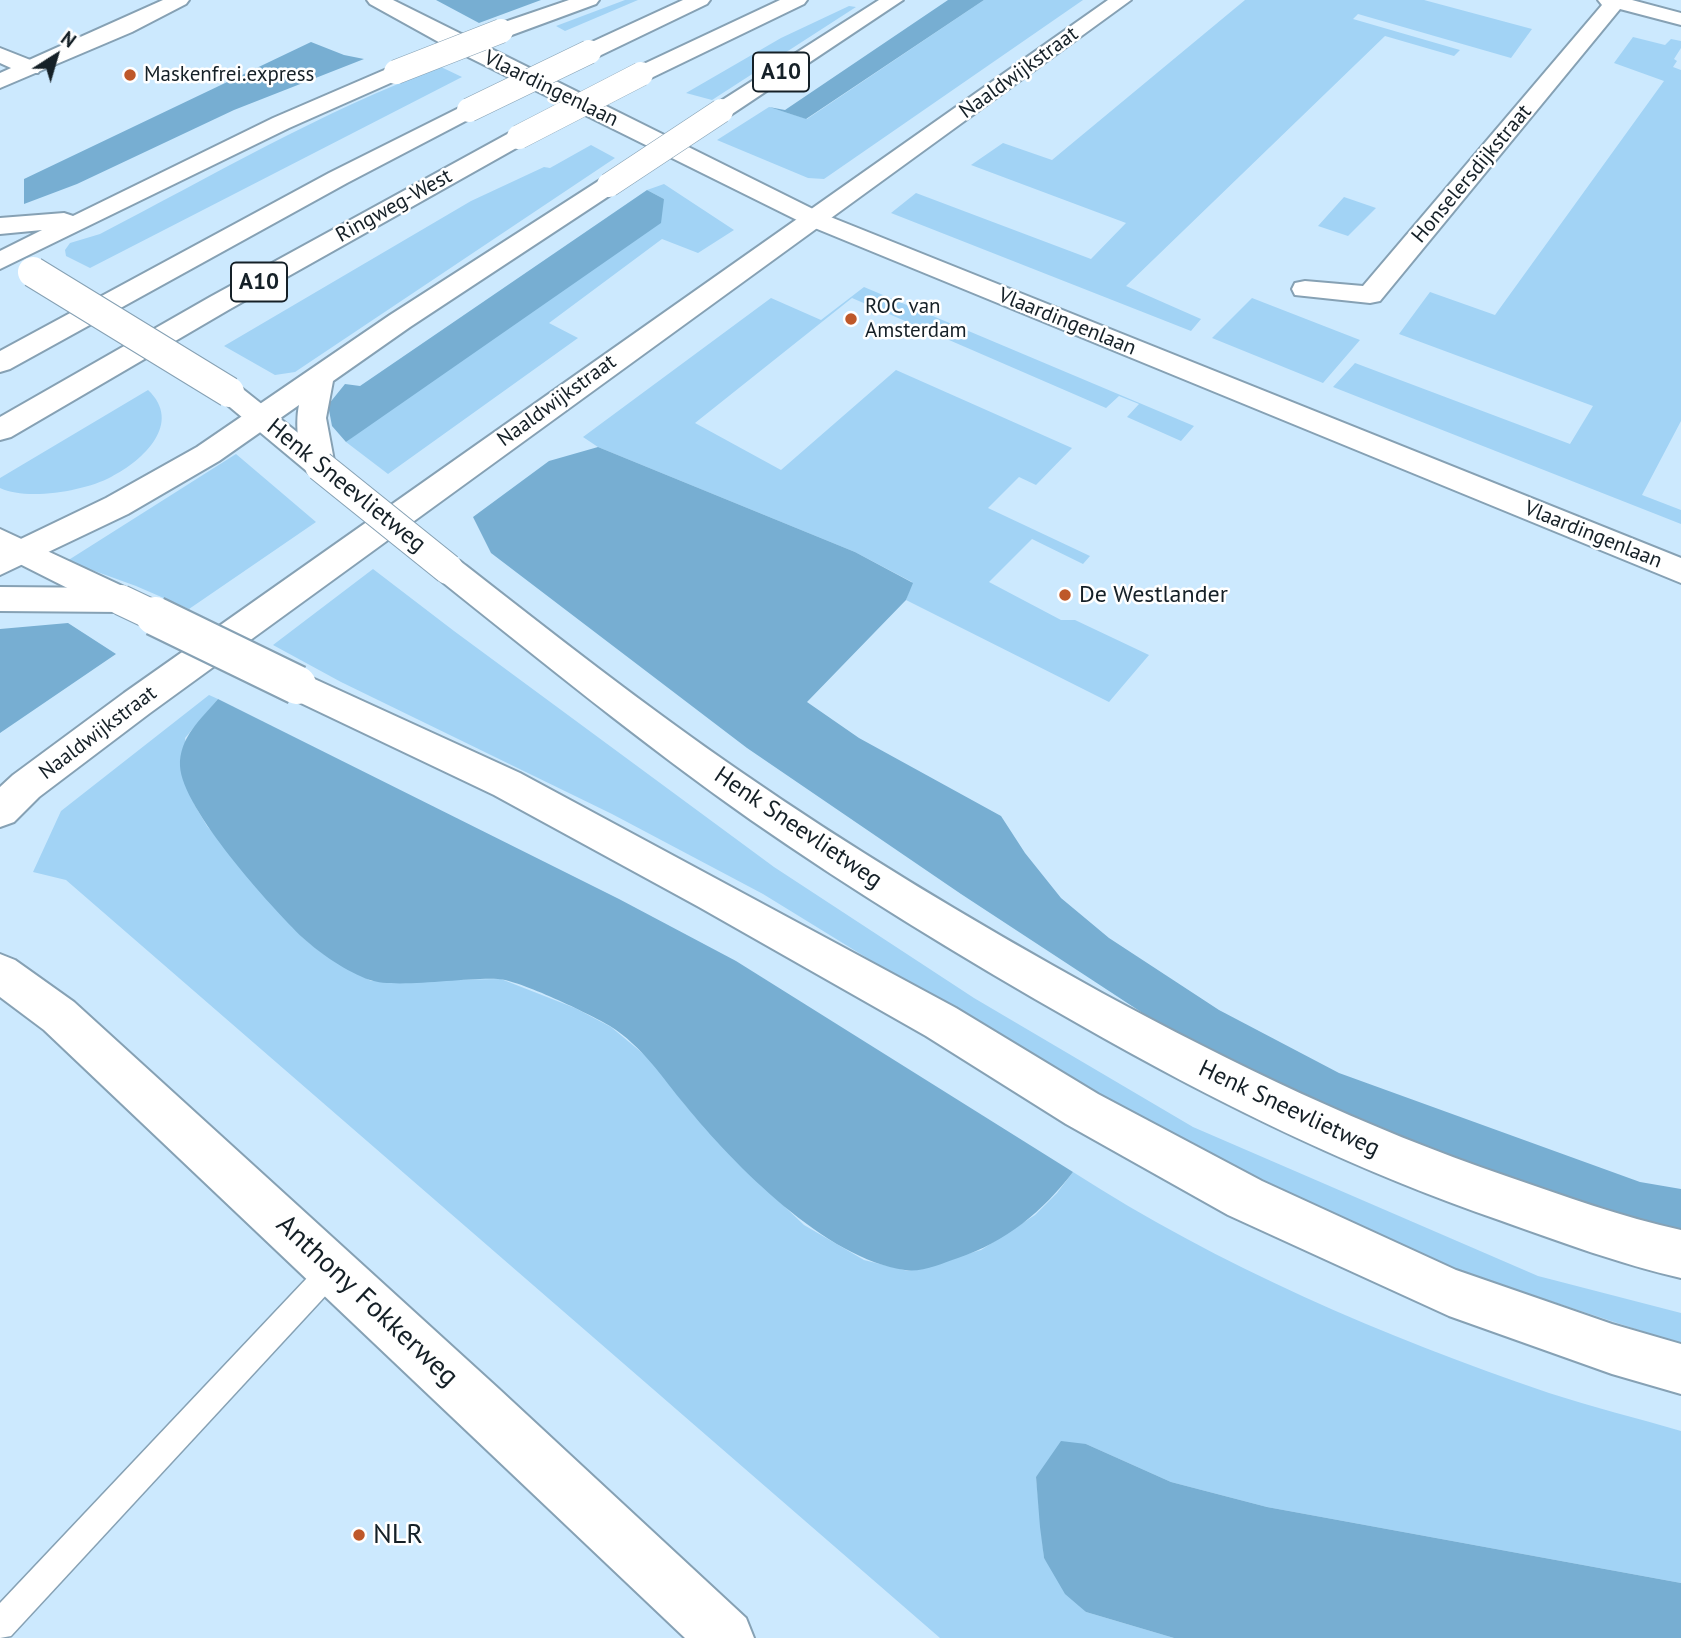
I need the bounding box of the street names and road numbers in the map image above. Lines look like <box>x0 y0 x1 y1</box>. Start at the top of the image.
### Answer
street label: Naaldwijkstraat <box>955 22 1083 124</box>
street label: Vlaardingenlaan <box>480 46 622 132</box>
road number: A10 <box>753 53 809 92</box>
street label: Honselersdijkstraat <box>1407 100 1537 248</box>
street label: Ringweg-West <box>332 164 456 248</box>
road number: A10 <box>231 262 287 302</box>
street label: Vlaardingenlaan <box>994 283 1140 361</box>
street label: Naaldwijkstraat <box>493 350 621 452</box>
street label: Henk Sneevlietweg <box>261 413 431 559</box>
street label: Vlaardingenlaan <box>1520 496 1666 574</box>
street label: Naaldwijkstraat <box>34 681 162 785</box>
street label: Henk Sneevlietweg <box>709 761 887 895</box>
street label: Henk Sneevlietweg <box>1194 1054 1384 1164</box>
street label: Anthony Fokkerweg <box>269 1208 465 1394</box>

